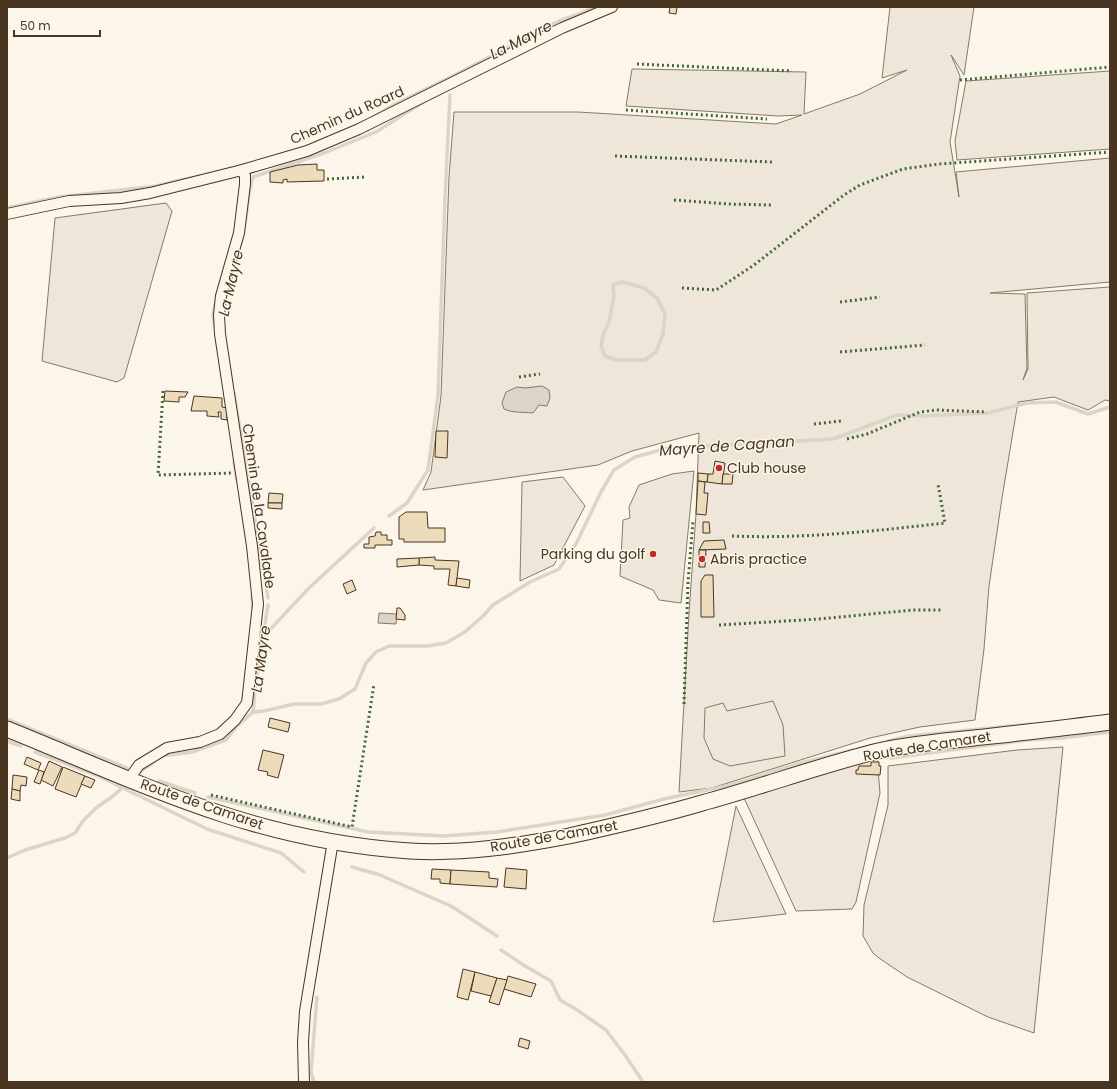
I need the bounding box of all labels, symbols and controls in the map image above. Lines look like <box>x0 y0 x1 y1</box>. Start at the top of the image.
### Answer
scale bar <box>14 12 100 38</box>
water label: La Mayre <box>486 15 556 64</box>
text: 50 m <box>20 17 51 34</box>
street label: Chemin du Roard <box>287 81 407 149</box>
water label: La Mayre <box>213 248 248 318</box>
street label: Chemin de la Cavalade <box>238 422 281 590</box>
water label: Mayre de Cagnan <box>658 430 796 461</box>
place label: Club house <box>727 458 807 478</box>
marker: Club house <box>714 463 724 473</box>
place label: Parking du golf <box>541 544 645 564</box>
marker: Parking du golf <box>648 549 658 559</box>
place label: Abris practice <box>710 549 807 569</box>
marker: Abris practice <box>697 554 707 564</box>
water label: La Mayre <box>245 624 276 694</box>
street label: Route de Camaret <box>862 726 992 766</box>
street label: Route de Camaret <box>138 774 266 834</box>
street label: Route de Camaret <box>489 815 619 857</box>

